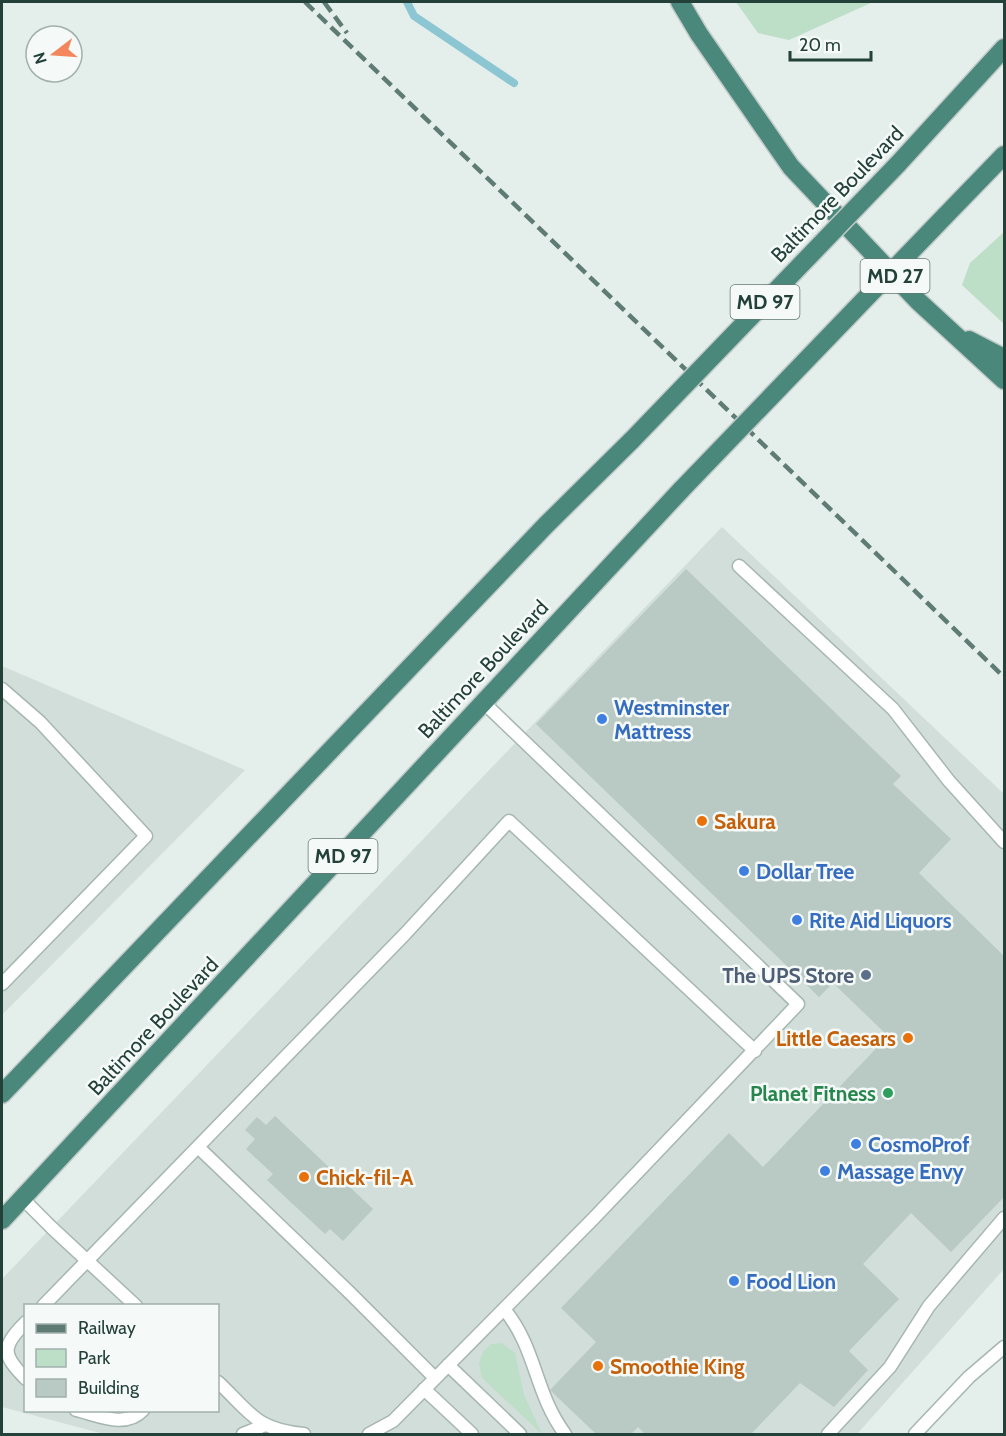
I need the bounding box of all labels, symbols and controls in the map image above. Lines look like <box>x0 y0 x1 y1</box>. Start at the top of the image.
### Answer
north arrow <box>24 24 84 84</box>
scale bar <box>790 24 871 62</box>
text: 20 m <box>799 34 841 56</box>
text: N <box>29 50 51 66</box>
street label: Baltimore Boulevard <box>766 121 908 267</box>
road number: MD 27 <box>860 259 930 293</box>
road number: MD 97 <box>730 285 800 319</box>
street label: Baltimore Boulevard <box>413 595 553 743</box>
place label: Westminster Mattress <box>614 695 729 744</box>
marker: Westminster Mattress <box>595 712 609 726</box>
place label: Sakura <box>714 809 776 834</box>
marker: Sakura <box>695 814 709 828</box>
road number: MD 97 <box>308 839 378 873</box>
place label: Dollar Tree <box>756 859 855 884</box>
marker: Dollar Tree <box>737 864 751 878</box>
place label: Rite Aid Liquors <box>809 908 952 933</box>
marker: Rite Aid Liquors <box>790 913 804 927</box>
street label: Baltimore Boulevard <box>83 952 223 1100</box>
place label: The UPS Store <box>722 963 854 988</box>
marker: The UPS Store <box>859 968 873 982</box>
place label: Little Caesars <box>776 1026 896 1051</box>
marker: Little Caesars <box>901 1031 915 1045</box>
place label: Planet Fitness <box>750 1081 876 1106</box>
marker: Planet Fitness <box>881 1086 895 1100</box>
place label: CosmoProf <box>868 1132 969 1157</box>
marker: CosmoProf <box>849 1137 863 1151</box>
place label: Massage Envy <box>837 1159 965 1184</box>
marker: Massage Envy <box>818 1164 832 1178</box>
place label: Chick-fil-A <box>316 1165 414 1190</box>
marker: Chick-fil-A <box>297 1170 311 1184</box>
place label: Food Lion <box>746 1269 836 1294</box>
marker: Food Lion <box>727 1274 741 1288</box>
legend <box>24 1304 219 1412</box>
text: Railway <box>78 1317 136 1339</box>
text: Park <box>78 1347 111 1369</box>
place label: Smoothie King <box>610 1354 745 1379</box>
marker: Smoothie King <box>591 1359 605 1373</box>
text: Building <box>78 1377 140 1399</box>

